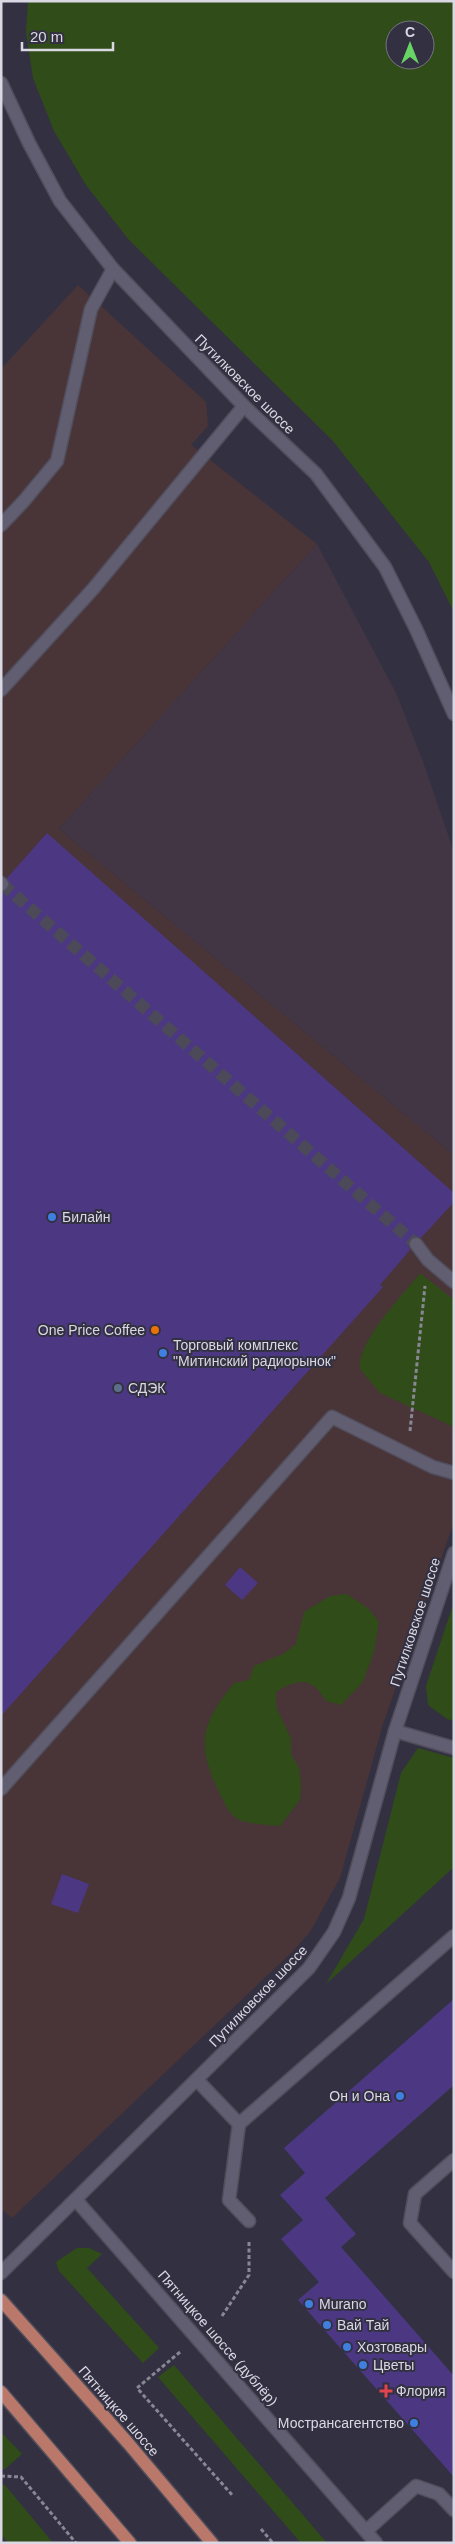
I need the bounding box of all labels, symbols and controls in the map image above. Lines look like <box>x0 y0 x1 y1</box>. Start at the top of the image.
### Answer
scale bar <box>22 20 114 52</box>
north arrow <box>385 20 435 70</box>
text: С <box>405 24 415 40</box>
text: 20 m <box>30 28 63 45</box>
street label: Путилковское шоссе <box>192 331 298 437</box>
place label: Билайн <box>62 1209 111 1225</box>
marker: Билайн <box>46 1211 58 1223</box>
place label: One Price Coffee <box>38 1322 145 1338</box>
marker: One Price Coffee <box>149 1324 161 1336</box>
place label: Торговый комплекс "Митинский радиорынок" <box>173 1337 336 1369</box>
marker: Торговый комплекс "Митинский радиорынок" <box>157 1347 169 1359</box>
place label: СДЭК <box>128 1380 166 1396</box>
marker: СДЭК <box>112 1382 124 1394</box>
street label: Путилковское шоссе <box>387 1555 443 1688</box>
street label: Путилковское шоссе <box>206 1942 311 2050</box>
place label: Он и Она <box>329 2088 390 2104</box>
marker: Он и Она <box>394 2090 406 2102</box>
street label: Пятницкое шоссе (дублёр) <box>155 2267 281 2409</box>
place label: Murano <box>319 2296 367 2312</box>
marker: Murano <box>303 2298 315 2310</box>
place label: Вай Тай <box>337 2317 389 2333</box>
marker: Вай Тай <box>321 2319 333 2331</box>
place label: Хозтовары <box>357 2339 427 2355</box>
marker: Хозтовары <box>341 2341 353 2353</box>
place label: Цветы <box>373 2357 414 2373</box>
marker: Цветы <box>357 2359 369 2371</box>
street label: Пятницкое шоссе <box>76 2363 163 2459</box>
place label: Флория <box>396 2383 445 2399</box>
marker: Флория <box>380 2385 392 2397</box>
place label: Мострансагентство <box>278 2415 404 2431</box>
marker: Мострансагентство <box>408 2417 420 2429</box>

